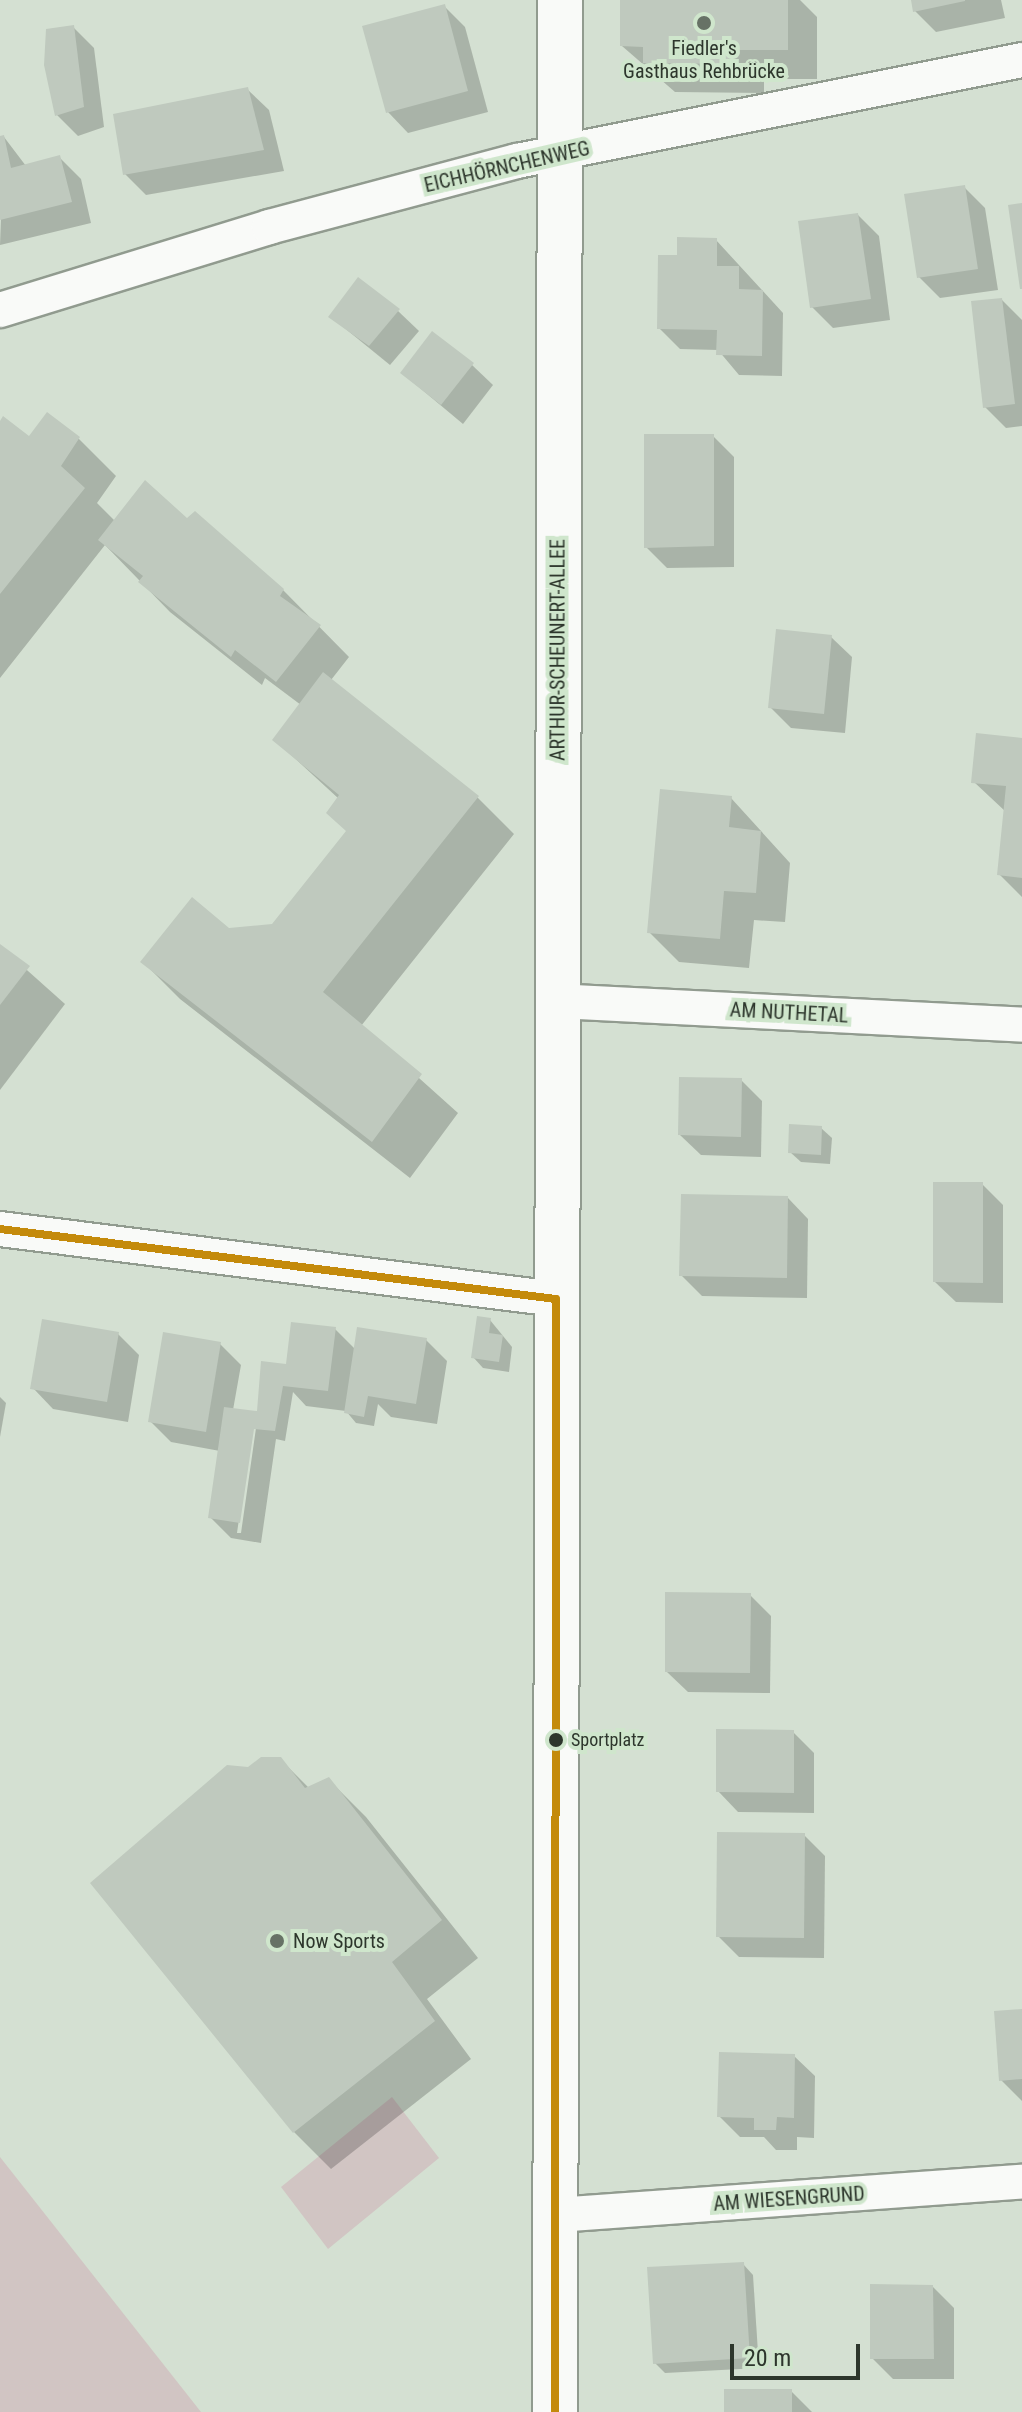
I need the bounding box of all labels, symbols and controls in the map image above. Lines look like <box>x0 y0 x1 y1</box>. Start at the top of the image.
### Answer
marker: Fiedler's Gasthaus Rehbrücke <box>695 14 713 32</box>
place label: Fiedler's Gasthaus Rehbrücke <box>623 36 785 83</box>
street label: EICHHÖRNCHENWEG <box>422 136 592 198</box>
street label: ARTHUR-SCHEUNERT-ALLEE <box>546 539 570 761</box>
street label: AM NUTHETAL <box>729 998 849 1028</box>
place label: Sportplatz <box>571 1729 644 1751</box>
marker: Sportplatz <box>548 1732 564 1748</box>
place label: Now Sports <box>293 1929 385 1953</box>
marker: Now Sports <box>268 1932 286 1950</box>
street label: AM WIESENGRUND <box>713 2182 865 2216</box>
scale bar <box>734 2328 864 2378</box>
text: 20 m <box>744 2344 791 2372</box>

